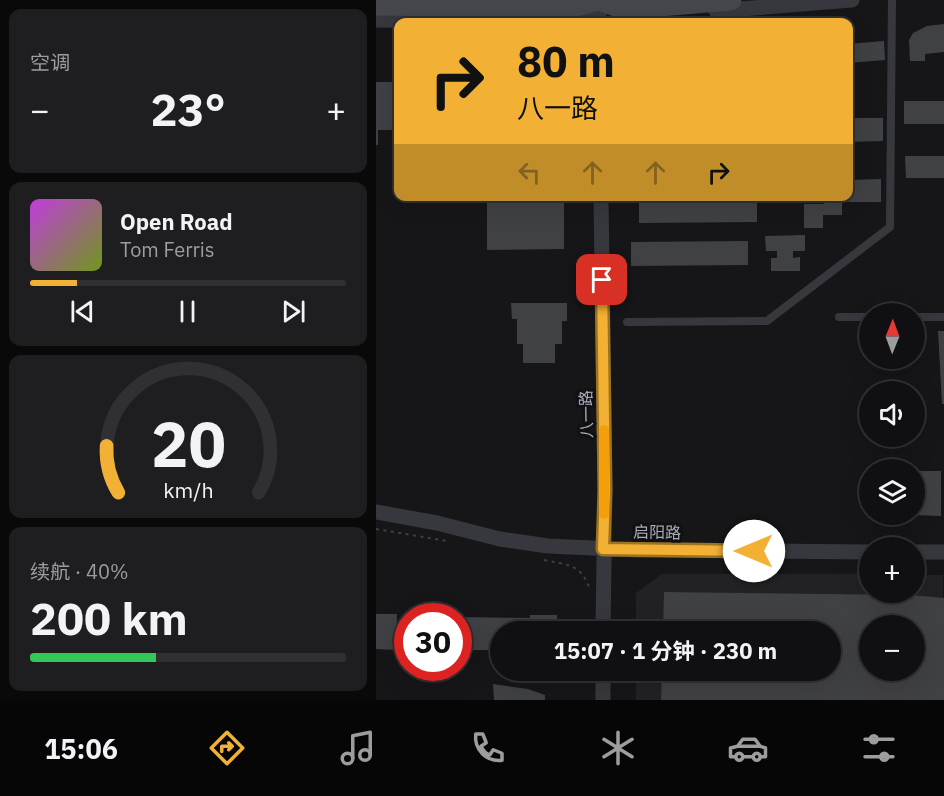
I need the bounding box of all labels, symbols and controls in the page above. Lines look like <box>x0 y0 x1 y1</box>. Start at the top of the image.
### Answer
text: 80 m <box>517 34 615 89</box>
icon: right <box>418 42 496 120</box>
text: 空调 <box>30 49 70 76</box>
text: 23° <box>150 80 226 138</box>
text: − <box>30 88 50 131</box>
text: + <box>326 88 346 131</box>
text: 八一路 <box>517 90 598 125</box>
icon: left <box>513 156 546 189</box>
icon: ahead <box>576 156 609 189</box>
icon: ahead <box>639 156 672 189</box>
icon: right <box>702 156 735 189</box>
text: Open Road <box>120 207 233 236</box>
text: Tom Ferris <box>120 236 215 263</box>
pin <box>576 254 627 305</box>
icon: arrive <box>585 263 618 296</box>
icon: previous <box>66 295 99 328</box>
icon: pause <box>171 295 204 328</box>
icon: next <box>277 295 310 328</box>
north arrow <box>859 303 925 369</box>
map controls <box>859 303 925 681</box>
button: sound <box>859 381 925 447</box>
street label: 八一路 <box>576 390 596 438</box>
text: 20 <box>151 404 225 485</box>
button: layers <box>859 459 925 525</box>
text: km/h <box>163 477 213 505</box>
position arrow <box>722 519 786 583</box>
street label: 启阳路 <box>633 522 681 542</box>
button: + <box>859 537 925 603</box>
text: 续航 · 40% <box>30 558 129 585</box>
text: 200 km <box>30 589 188 647</box>
speed limit sign: 30 <box>394 603 472 681</box>
button: − <box>859 615 925 681</box>
text: 15:07 · 1 分钟 · 230 m <box>554 636 777 665</box>
icon: directions <box>206 727 248 769</box>
icon: music <box>337 727 379 769</box>
icon: phone <box>467 727 509 769</box>
icon: climate <box>597 727 639 769</box>
icon: car <box>727 727 769 769</box>
icon: filters <box>858 727 900 769</box>
text: 15:06 <box>44 731 118 766</box>

